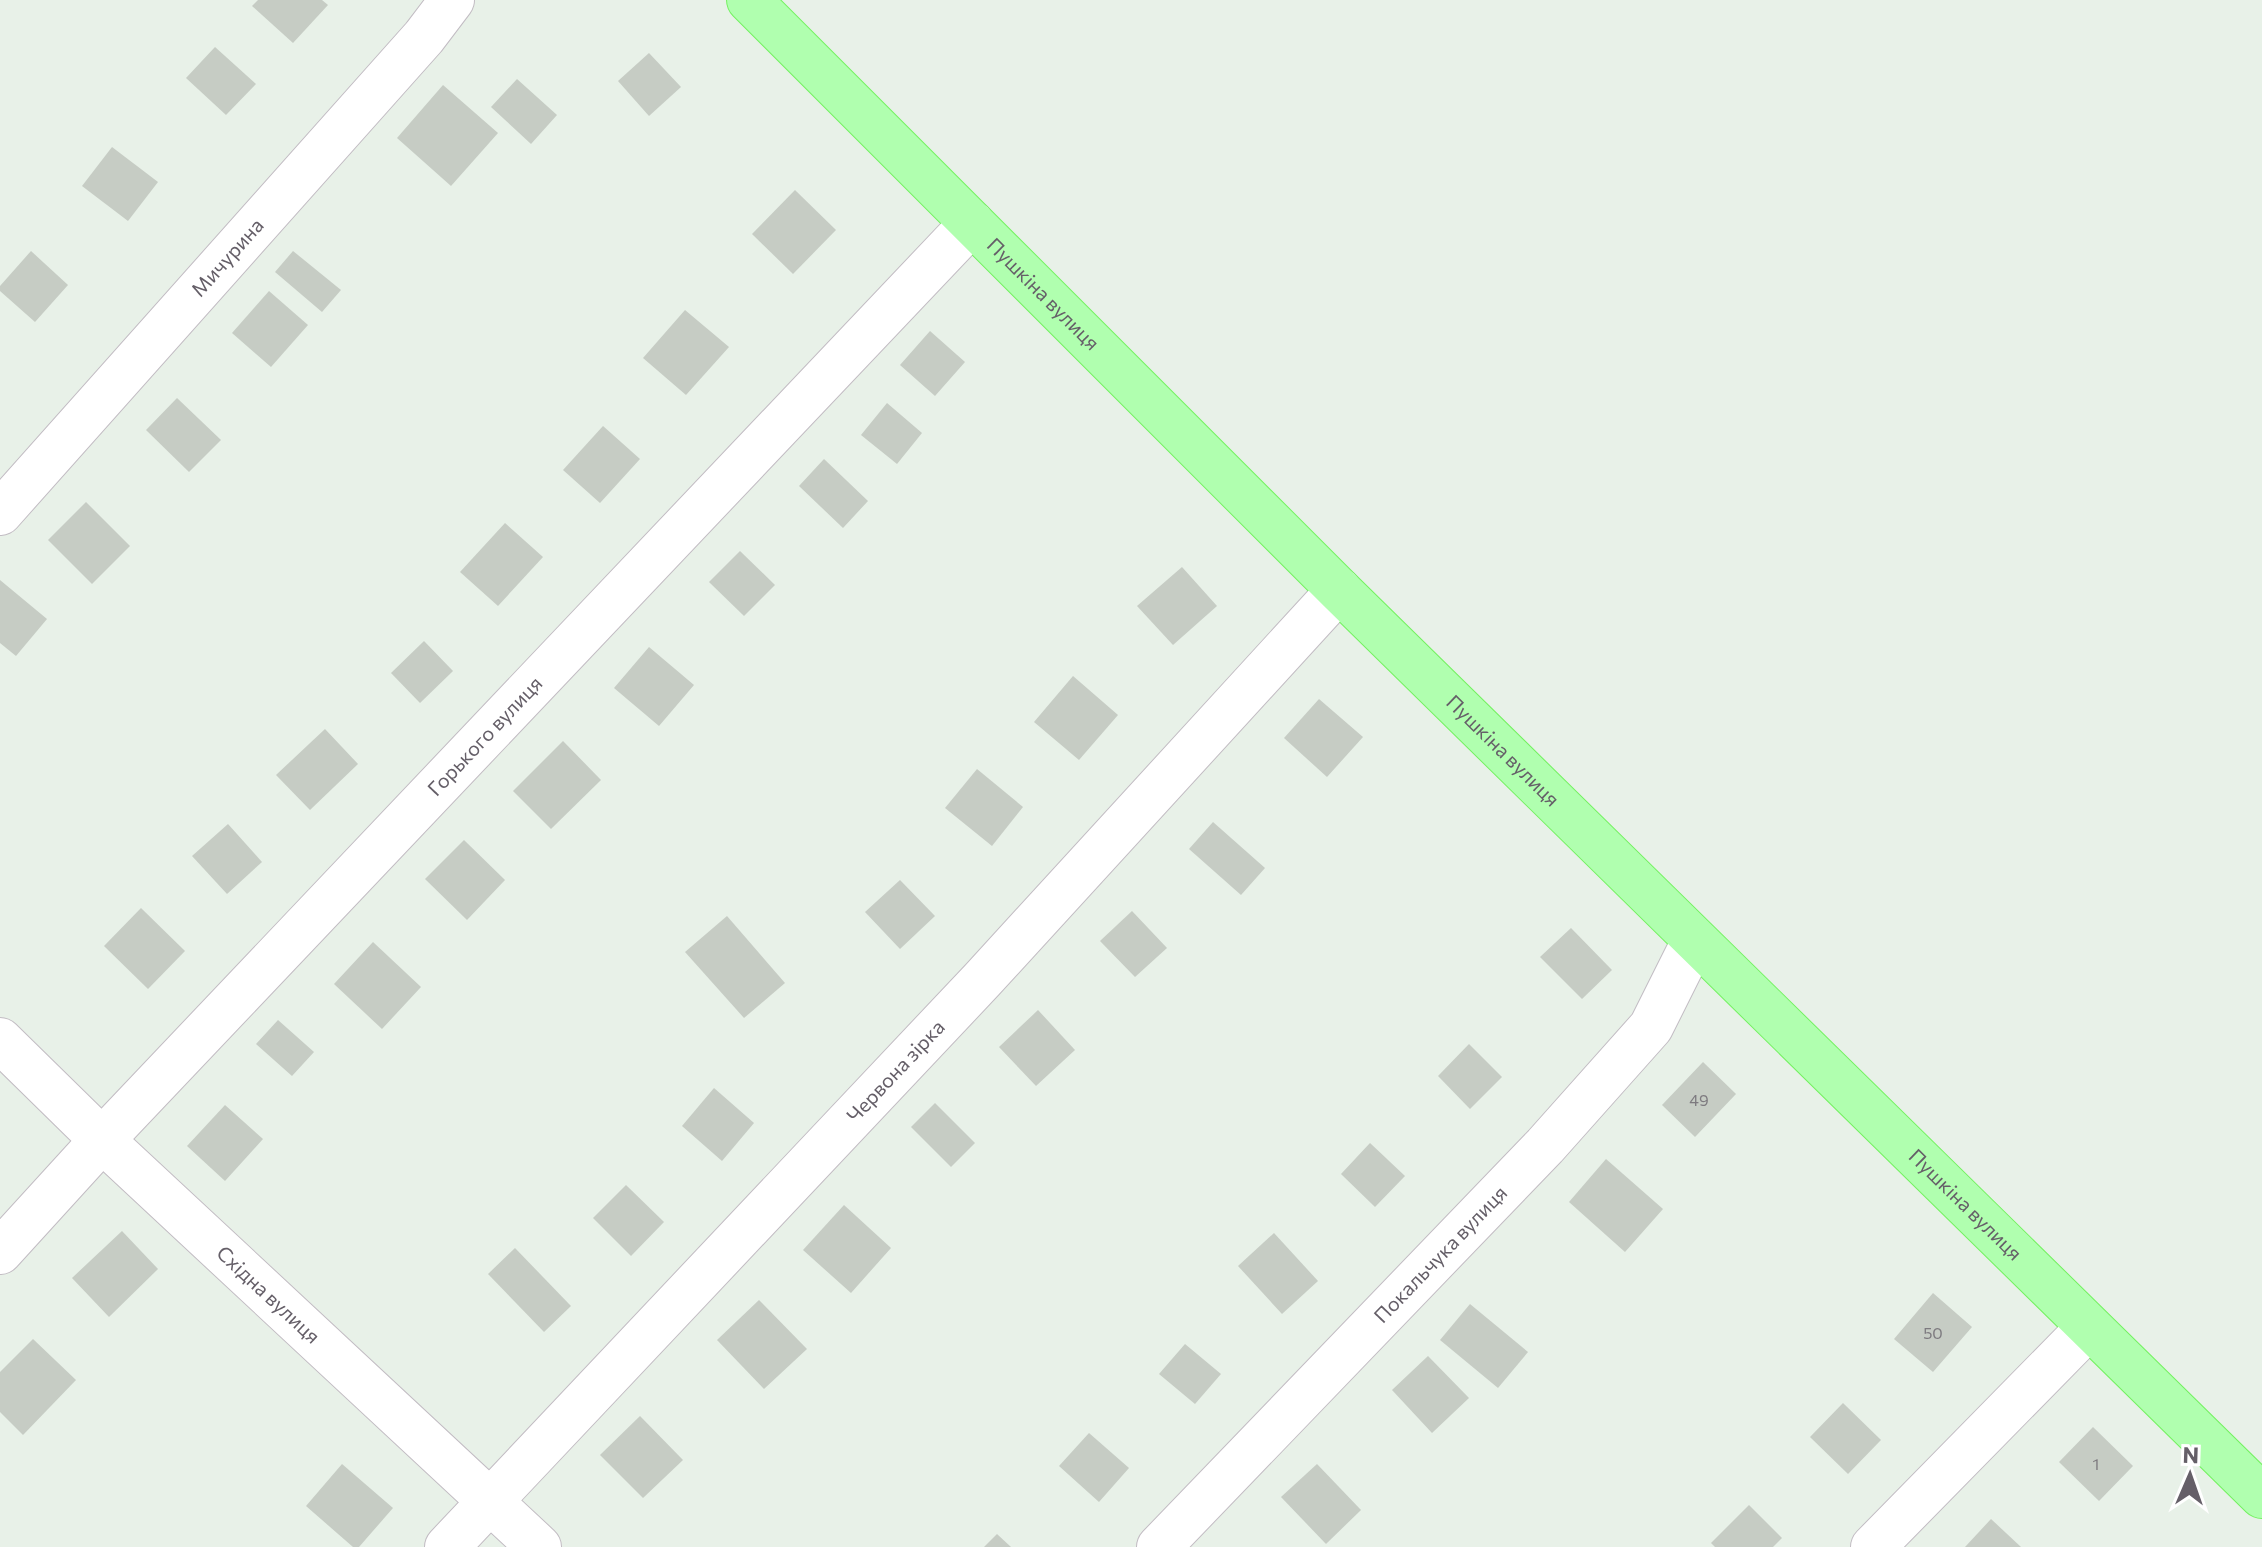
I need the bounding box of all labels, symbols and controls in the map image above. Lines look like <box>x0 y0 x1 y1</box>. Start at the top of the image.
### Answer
street label: Мичурина <box>186 213 268 301</box>
street label: Пушкіна вулиця <box>983 232 1105 355</box>
street label: Горького вулиця <box>422 671 547 800</box>
street label: Пушкіна вулиця <box>1442 689 1565 811</box>
street label: Червона зірка <box>841 1015 949 1127</box>
house number: 49 <box>1689 1090 1709 1109</box>
street label: Пушкіна вулиця <box>1904 1143 2028 1265</box>
street label: Покальчука вулиця <box>1368 1180 1511 1327</box>
street label: Східна вулиця <box>212 1240 325 1348</box>
house number: 50 <box>1923 1323 1943 1342</box>
north arrow <box>2150 1435 2230 1515</box>
text: N <box>2182 1441 2199 1468</box>
house number: 1 <box>2093 1454 2099 1473</box>

